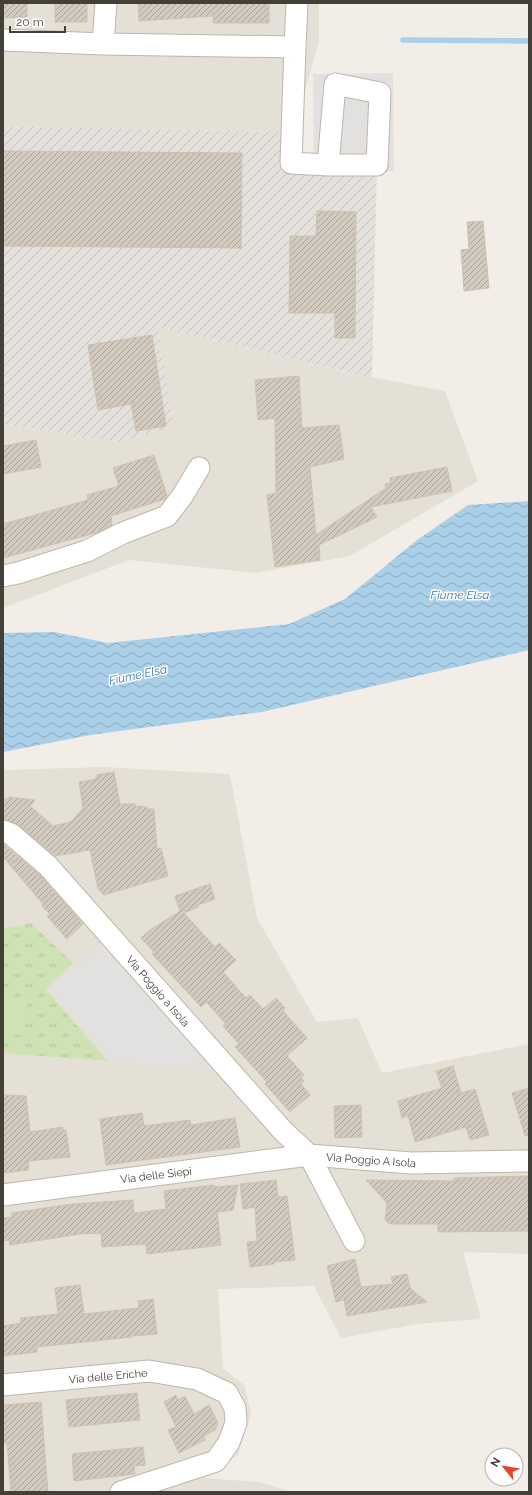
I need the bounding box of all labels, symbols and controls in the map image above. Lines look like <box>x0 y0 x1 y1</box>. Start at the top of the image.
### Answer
scale bar <box>10 8 65 34</box>
text: 20 m <box>16 15 44 29</box>
water label: Fiume Elsa <box>430 588 490 602</box>
water label: Fiume Elsa <box>108 662 168 688</box>
street label: Via Poggio a Isola <box>123 953 192 1029</box>
street label: Via Poggio A Isola <box>325 1151 416 1170</box>
street label: Via delle Siepi <box>120 1165 193 1186</box>
street label: Via delle Eriche <box>68 1367 149 1386</box>
north arrow <box>484 1447 524 1487</box>
text: N <box>488 1455 504 1469</box>

